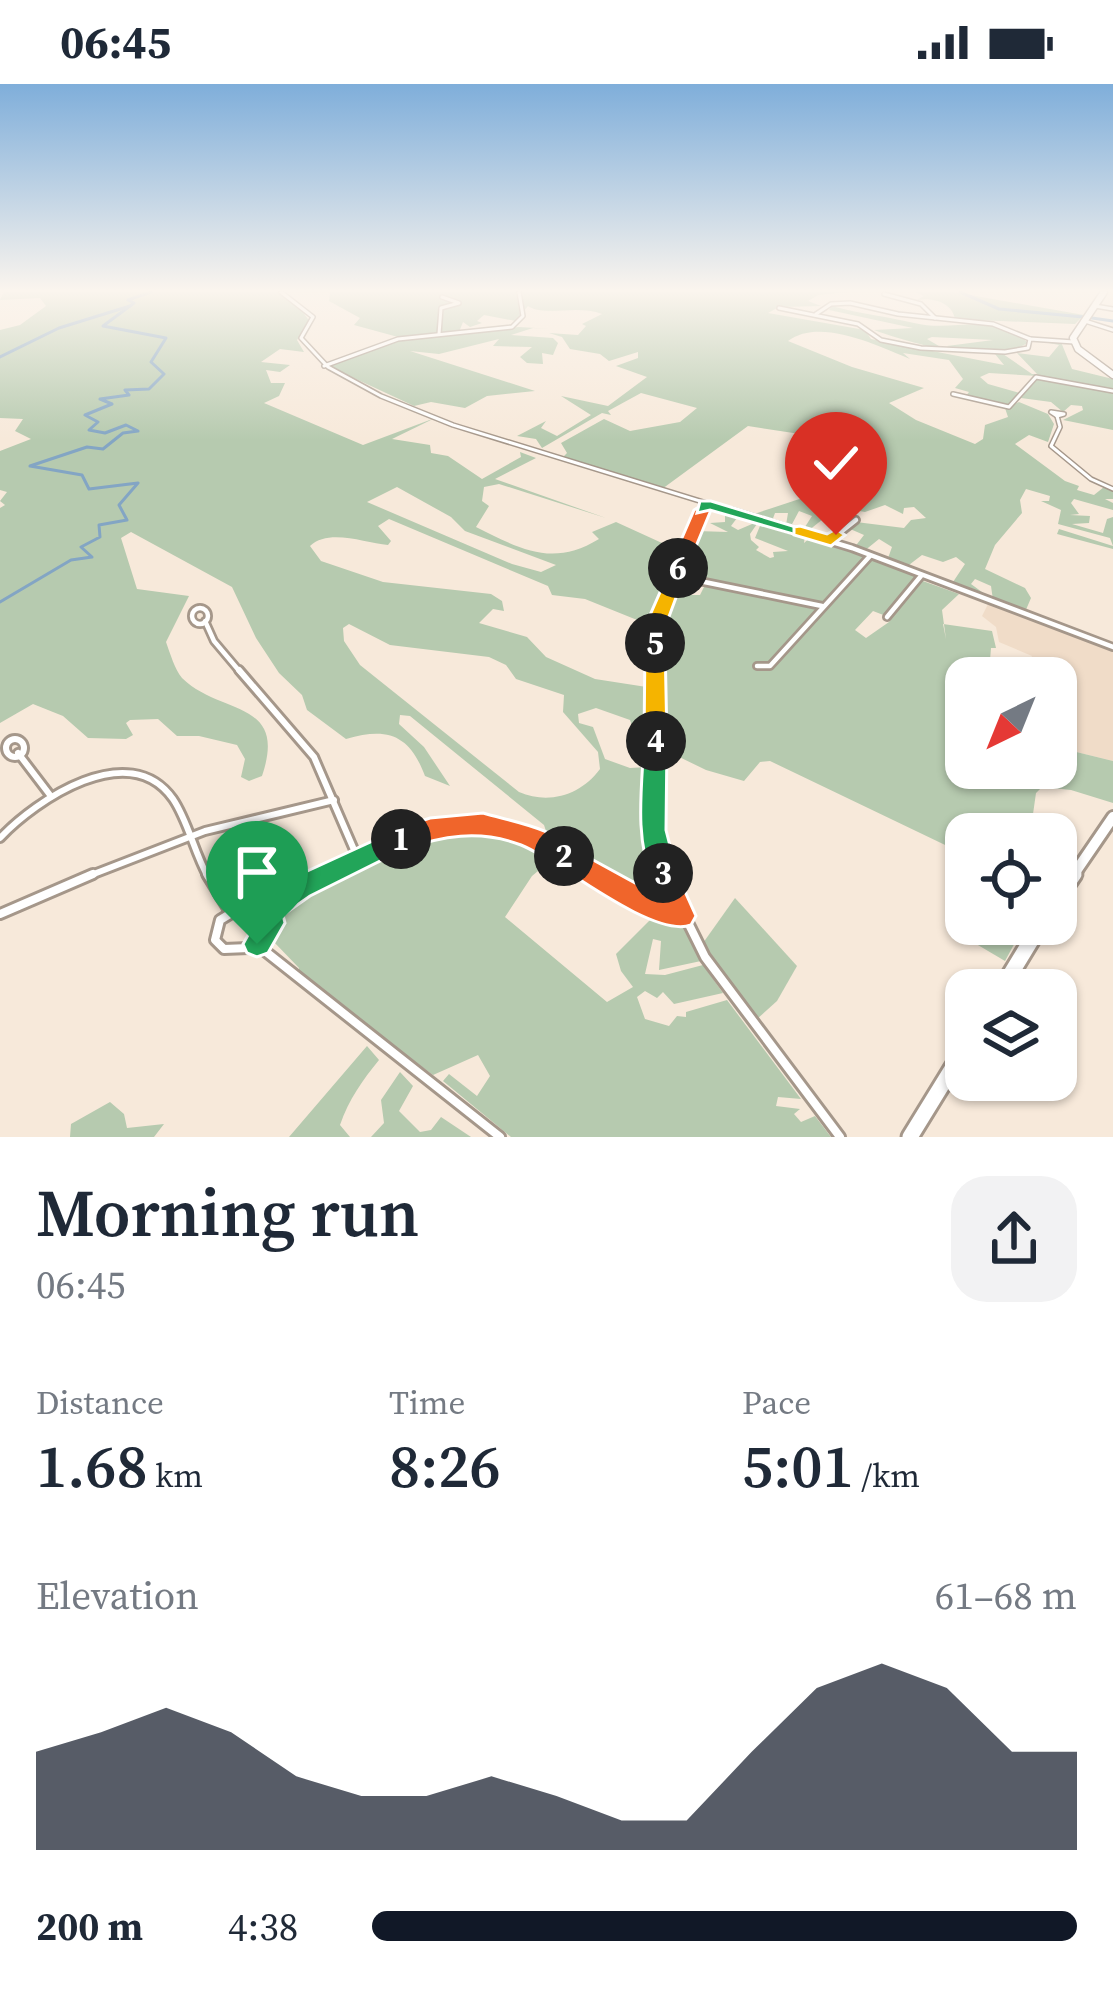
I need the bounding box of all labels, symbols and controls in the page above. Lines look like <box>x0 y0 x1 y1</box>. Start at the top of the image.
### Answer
text: 06:45 <box>60 11 171 73</box>
pin <box>785 412 887 535</box>
icon: check <box>803 430 869 496</box>
pin: 6 <box>648 538 708 598</box>
text: 6 <box>669 545 687 590</box>
pin: 5 <box>625 613 685 673</box>
text: 5 <box>646 620 664 665</box>
north arrow <box>945 657 1077 789</box>
map controls <box>945 657 1077 1101</box>
pin: 4 <box>626 711 686 771</box>
text: 4 <box>647 718 665 763</box>
pin: 1 <box>371 809 431 869</box>
button: locate <box>945 813 1077 945</box>
text: 1 <box>392 816 410 861</box>
pin <box>206 821 308 944</box>
pin: 2 <box>534 826 594 886</box>
text: 2 <box>555 833 573 878</box>
icon: arrive <box>224 839 290 905</box>
pin: 3 <box>633 843 693 903</box>
text: 3 <box>654 850 672 895</box>
button: layers <box>945 969 1077 1101</box>
text: Morning run <box>36 1168 419 1258</box>
button: share <box>951 1176 1077 1302</box>
text: 06:45 <box>36 1258 126 1311</box>
text: Distance <box>36 1380 164 1425</box>
text: Time <box>389 1380 465 1425</box>
text: Pace <box>742 1380 811 1425</box>
text: 1.68 <box>36 1425 148 1507</box>
text: 8:26 <box>389 1425 501 1507</box>
text: 5:01 <box>742 1425 854 1507</box>
text: km <box>148 1453 203 1498</box>
text: /km <box>854 1453 920 1498</box>
text: Elevation <box>36 1569 199 1622</box>
text: 61–68 m <box>935 1569 1077 1622</box>
text: 200 m <box>36 1900 143 1953</box>
text: 4:38 <box>228 1900 298 1953</box>

